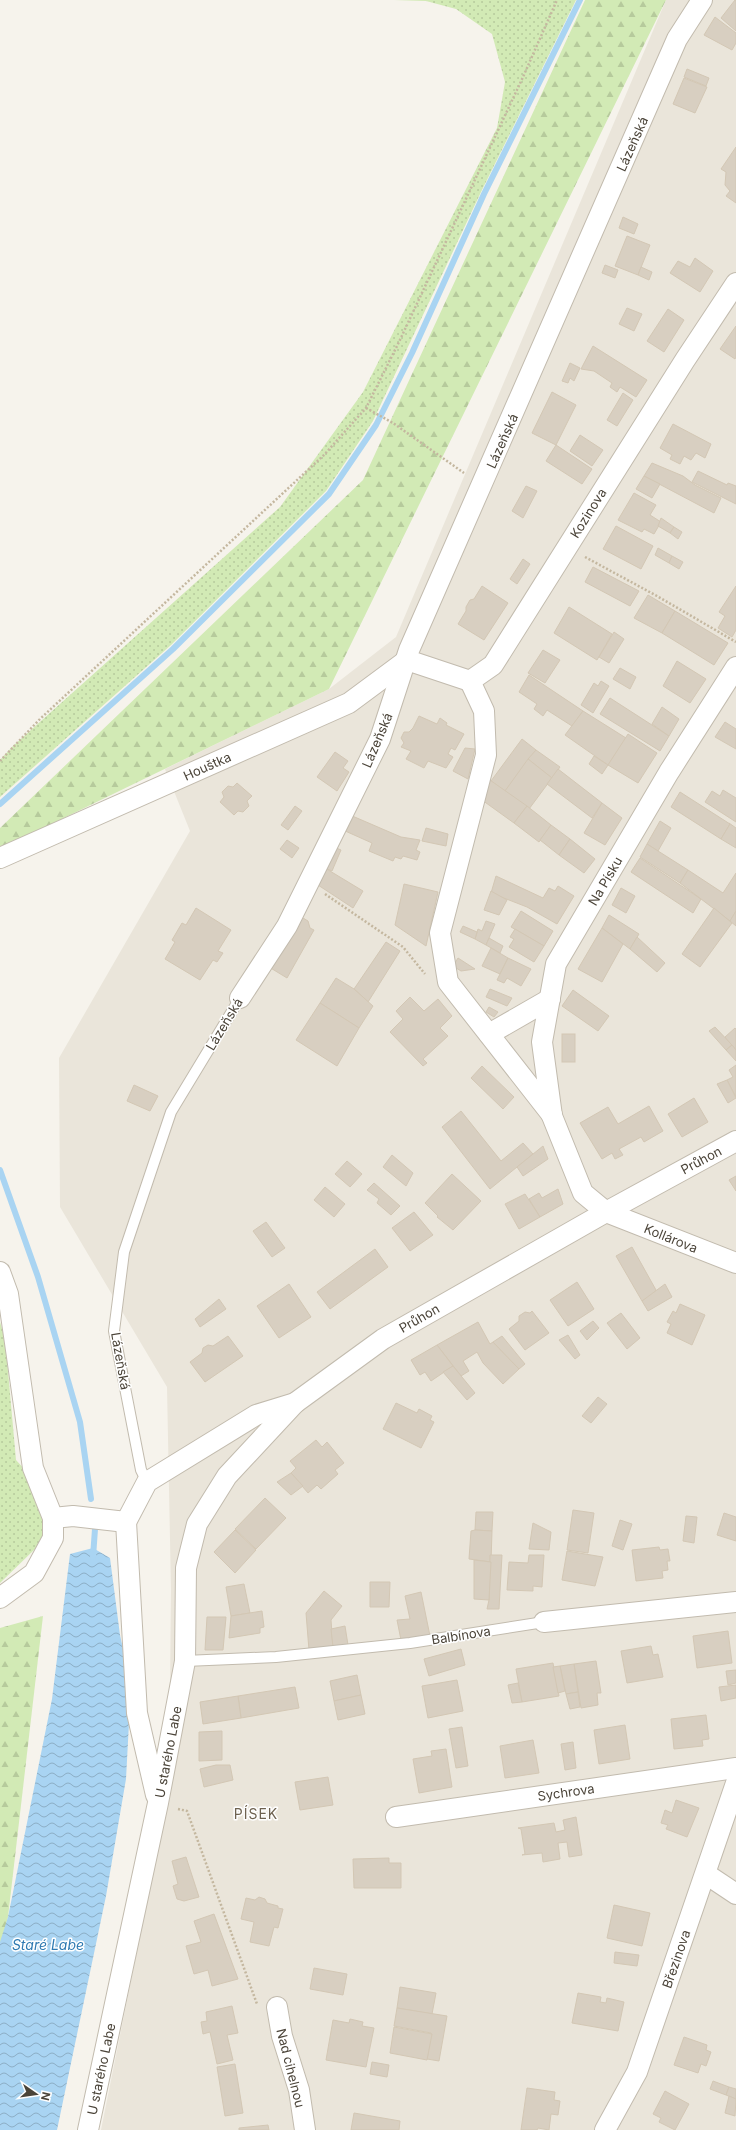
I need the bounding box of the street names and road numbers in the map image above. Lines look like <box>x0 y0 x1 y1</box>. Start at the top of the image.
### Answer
street label: Lázeňská <box>613 114 651 174</box>
street label: Lázeňská <box>483 411 521 471</box>
street label: Kozinova <box>566 485 610 541</box>
street label: Lázeňská <box>358 710 396 770</box>
street label: Houštka <box>181 748 233 784</box>
street label: Na Písku <box>585 854 625 908</box>
street label: Lázeňská <box>202 995 246 1053</box>
street label: Průhon <box>678 1143 724 1177</box>
street label: Kollárova <box>642 1220 700 1256</box>
street label: Průhon <box>396 1300 442 1336</box>
street label: Lázeňská <box>108 1331 134 1391</box>
street label: Balbínova <box>430 1622 492 1648</box>
street label: U starého Labe <box>151 1705 185 1799</box>
street label: Sychrova <box>537 1780 595 1804</box>
street label: Březinova <box>659 1928 693 1990</box>
street label: U starého Labe <box>83 2022 119 2116</box>
street label: Nad cihelnou <box>273 2027 309 2109</box>

